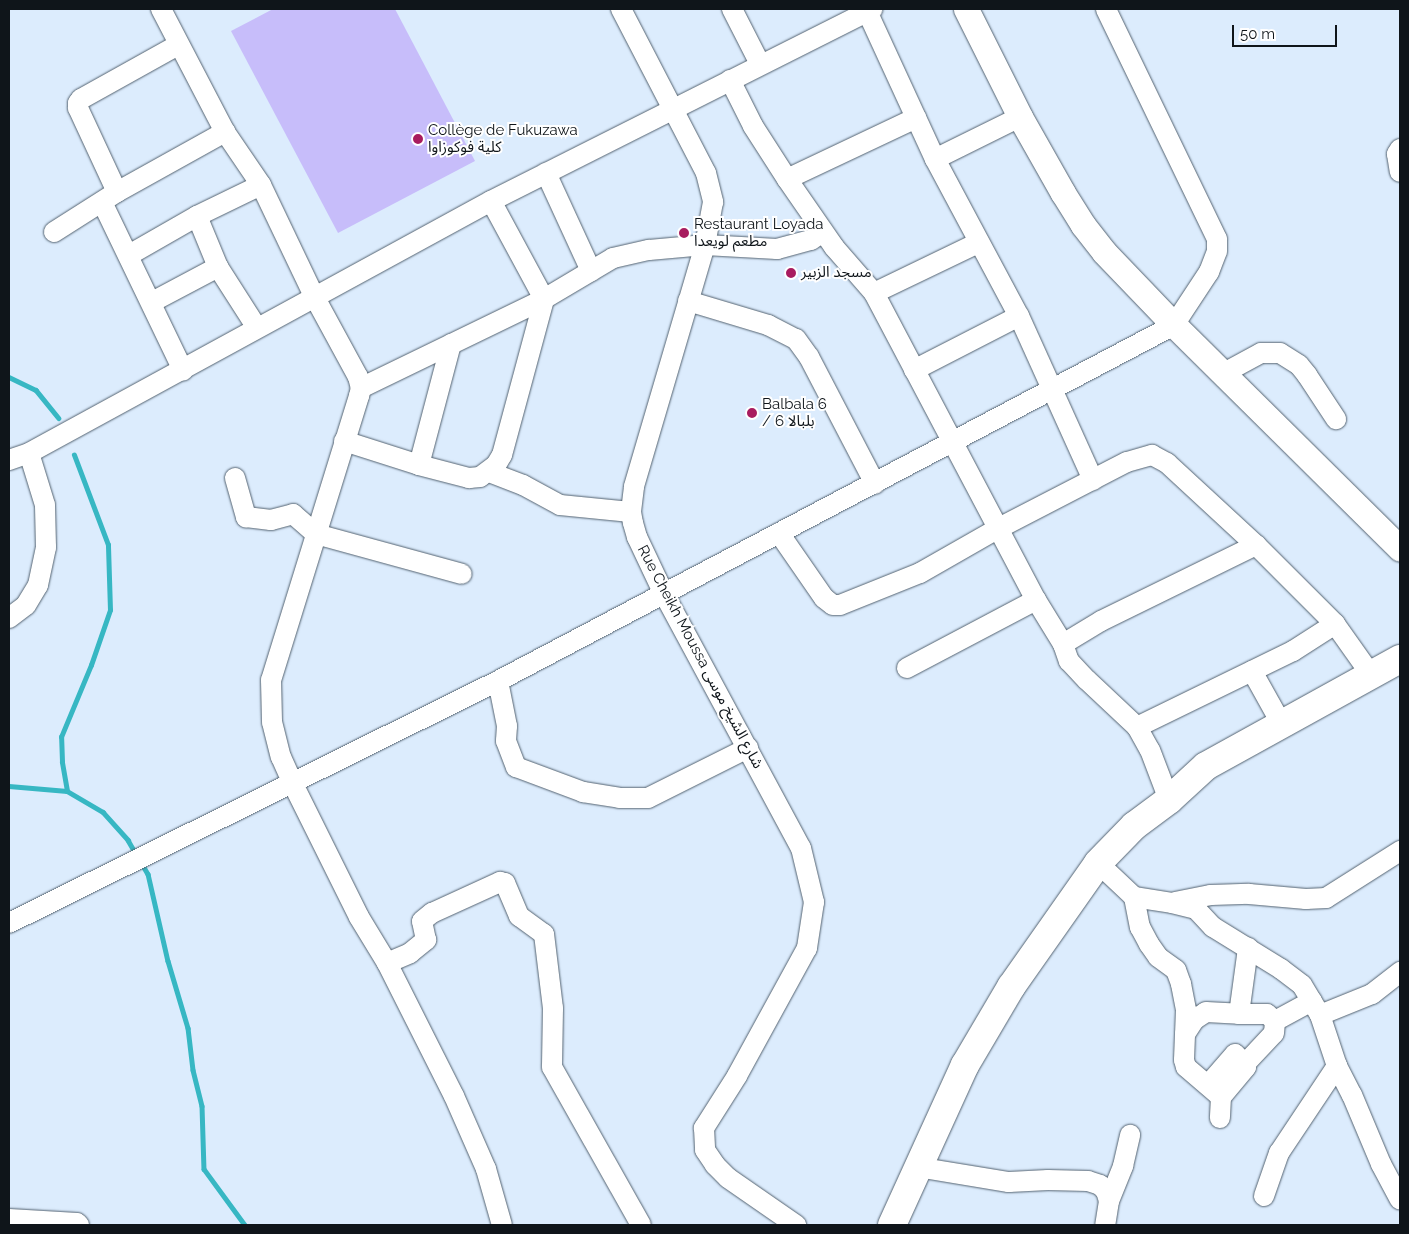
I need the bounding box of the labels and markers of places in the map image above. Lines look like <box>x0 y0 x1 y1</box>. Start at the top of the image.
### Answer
place label: Collège de Fukuzawa كلية فوكوزاوا <box>428 121 578 156</box>
marker: Collège de Fukuzawa كلية فوكوزاوا <box>412 133 424 145</box>
place label: Restaurant Loyada مطعم لويعدا <box>694 215 823 250</box>
marker: Restaurant Loyada مطعم لويعدا <box>678 227 690 239</box>
place label: مسجد الزبير <box>801 264 872 282</box>
marker: مسجد الزبير <box>785 267 797 279</box>
place label: Balbala 6 / بلبالا 6 <box>762 395 827 430</box>
marker: Balbala 6 / بلبالا 6 <box>746 407 758 419</box>

